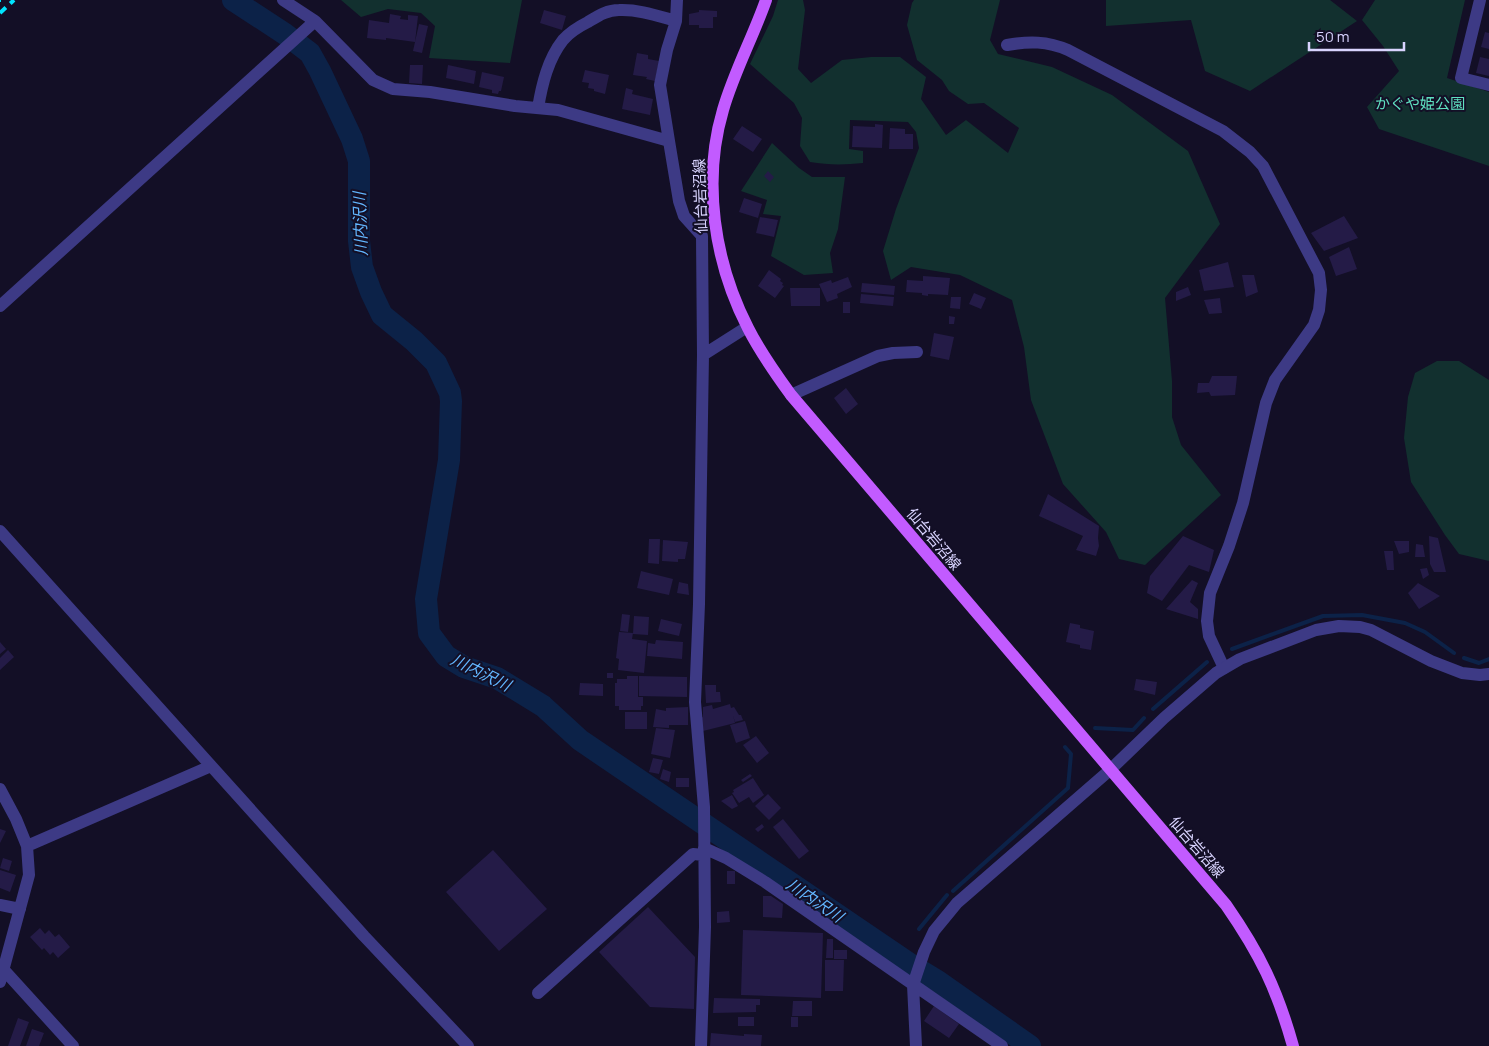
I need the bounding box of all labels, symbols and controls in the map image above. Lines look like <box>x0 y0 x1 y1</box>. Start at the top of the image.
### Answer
scale bar <box>1309 20 1404 52</box>
text: 50 m <box>1316 26 1350 47</box>
park label: かぐや姫公園 <box>1375 93 1465 114</box>
street label: 仙台岩沼線 <box>688 158 712 234</box>
water label: 川内沢川 <box>348 190 372 256</box>
street label: 仙台岩沼線 <box>902 504 966 574</box>
water label: 川内沢川 <box>447 648 516 697</box>
street label: 仙台岩沼線 <box>1164 812 1230 882</box>
water label: 川内沢川 <box>782 873 849 928</box>

